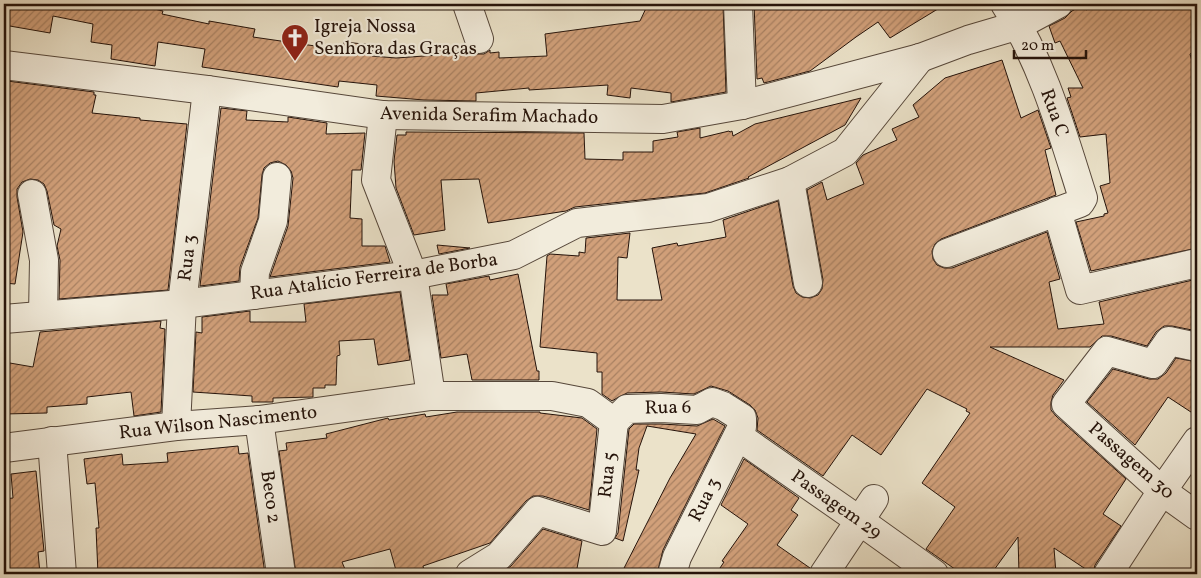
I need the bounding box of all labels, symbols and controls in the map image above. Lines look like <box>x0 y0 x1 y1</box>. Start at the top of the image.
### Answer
place label: Igreja Nossa Senhora das Graças <box>314 14 477 62</box>
church icon: Igreja Nossa Senhora das Graças <box>280 23 310 62</box>
scale bar <box>1014 28 1086 60</box>
text: 20 m <box>1021 36 1054 57</box>
street label: Rua C <box>1033 85 1075 141</box>
street label: Avenida Serafim Machado <box>380 101 598 131</box>
street label: Rua 3 <box>172 233 204 283</box>
street label: Rua Atalício Ferreira de Borba <box>249 247 499 307</box>
street label: Rua 6 <box>644 395 692 421</box>
street label: Rua Wilson Nascimento <box>118 400 318 446</box>
street label: Passagem 30 <box>1082 416 1180 506</box>
street label: Rua 5 <box>592 451 624 499</box>
street label: Passagem 29 <box>785 464 887 546</box>
street label: Beco 2 <box>253 469 287 525</box>
street label: Rua 3 <box>683 473 727 527</box>

